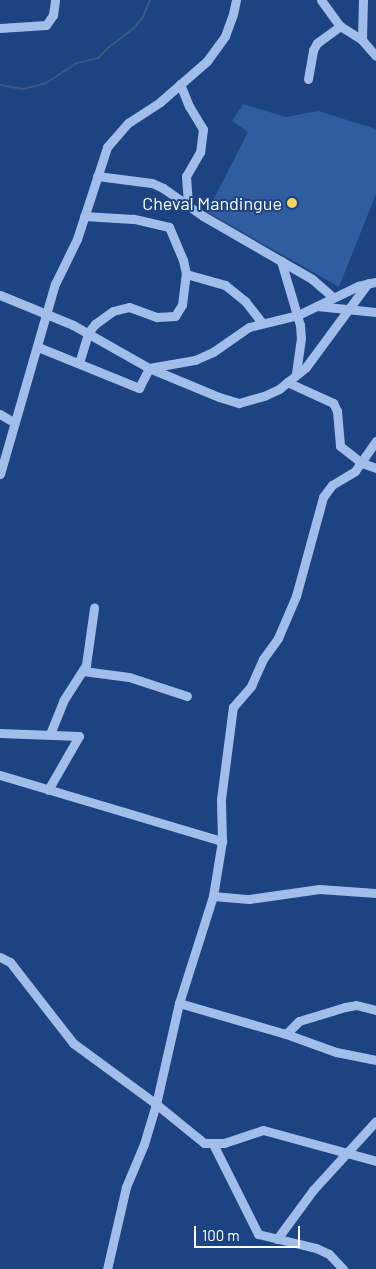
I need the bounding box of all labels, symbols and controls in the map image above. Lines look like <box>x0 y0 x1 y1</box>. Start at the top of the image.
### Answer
place label: Cheval Mandingue <box>142 192 282 214</box>
marker: Cheval Mandingue <box>286 197 298 209</box>
scale bar <box>196 1216 302 1248</box>
text: 100 m <box>202 1226 240 1244</box>

